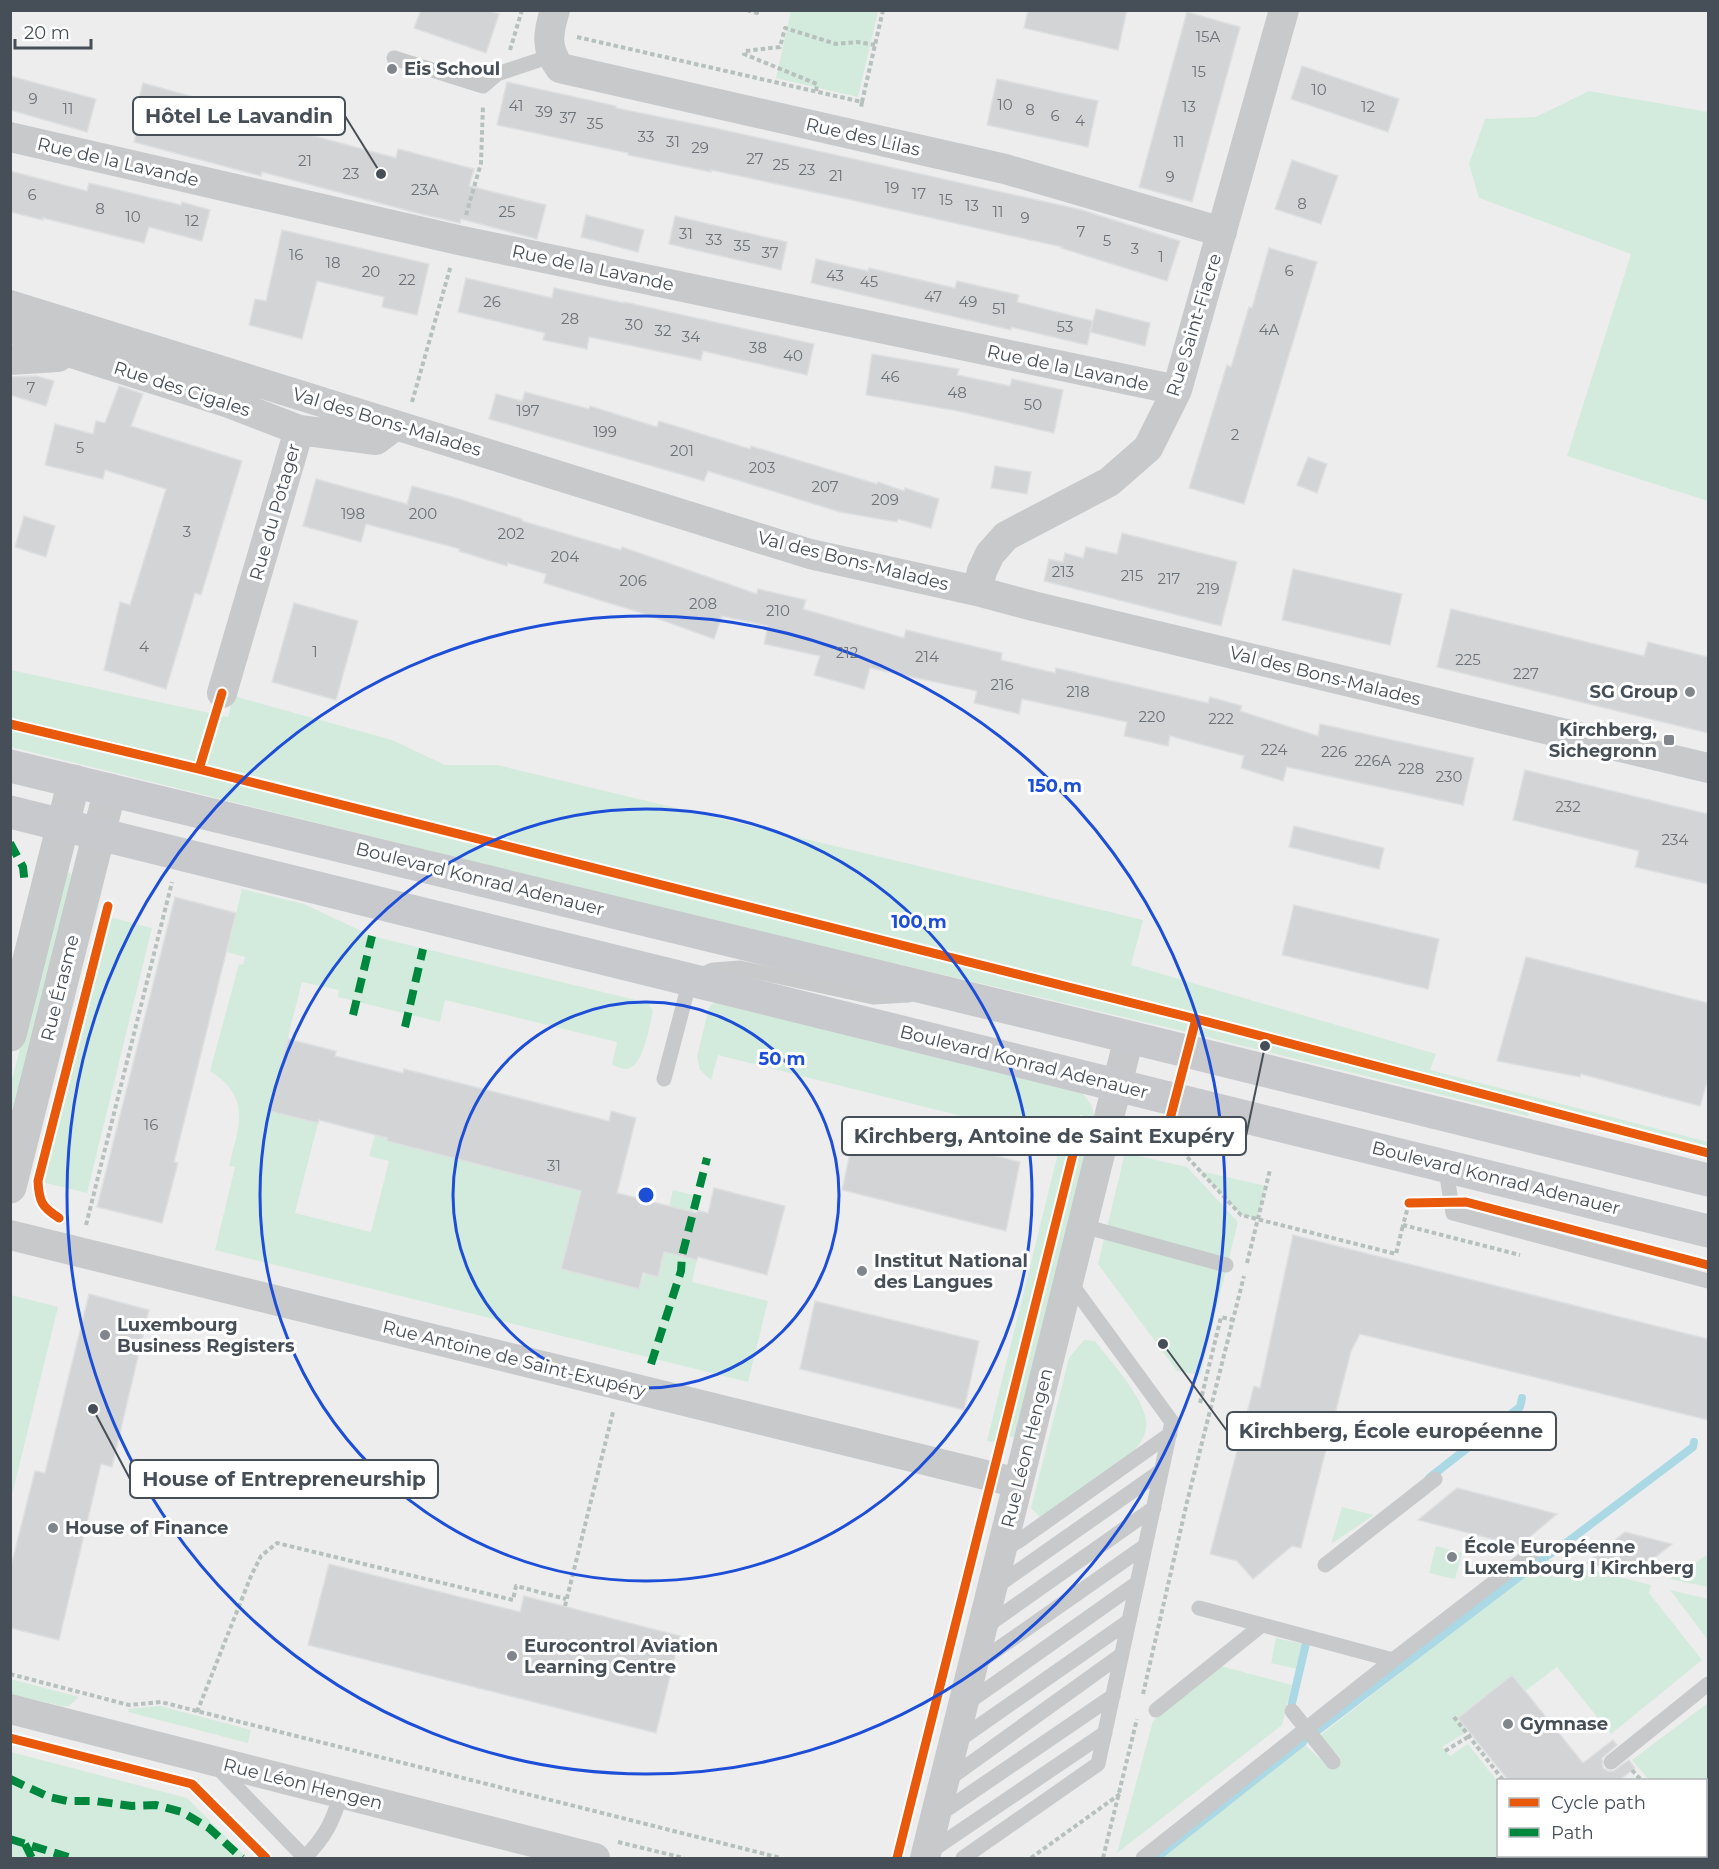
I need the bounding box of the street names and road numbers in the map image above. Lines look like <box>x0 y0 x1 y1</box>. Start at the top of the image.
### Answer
street label: Rue des Lilas <box>804 113 923 161</box>
street label: Rue de la Lavande <box>35 133 201 191</box>
street label: Rue de la Lavande <box>510 240 676 296</box>
street label: Rue Saint-Fiacre <box>1162 251 1226 399</box>
street label: Rue de la Lavande <box>985 340 1151 396</box>
street label: Rue des Cigales <box>111 357 253 422</box>
street label: Val des Bons-Malades <box>290 383 484 461</box>
street label: Rue du Potager <box>245 441 305 583</box>
street label: Val des Bons-Malades <box>755 527 951 595</box>
street label: Val des Bons-Malades <box>1227 642 1423 710</box>
street label: Boulevard Konrad Adenauer <box>354 837 606 921</box>
street label: Rue Érasme <box>36 933 84 1043</box>
street label: Boulevard Konrad Adenauer <box>898 1020 1150 1104</box>
street label: Boulevard Konrad Adenauer <box>1370 1136 1622 1220</box>
street label: Rue Antoine de Saint-Exupéry <box>380 1316 648 1402</box>
street label: Rue Léon Hengen <box>997 1366 1057 1530</box>
street label: Rue Léon Hengen <box>221 1754 385 1814</box>

